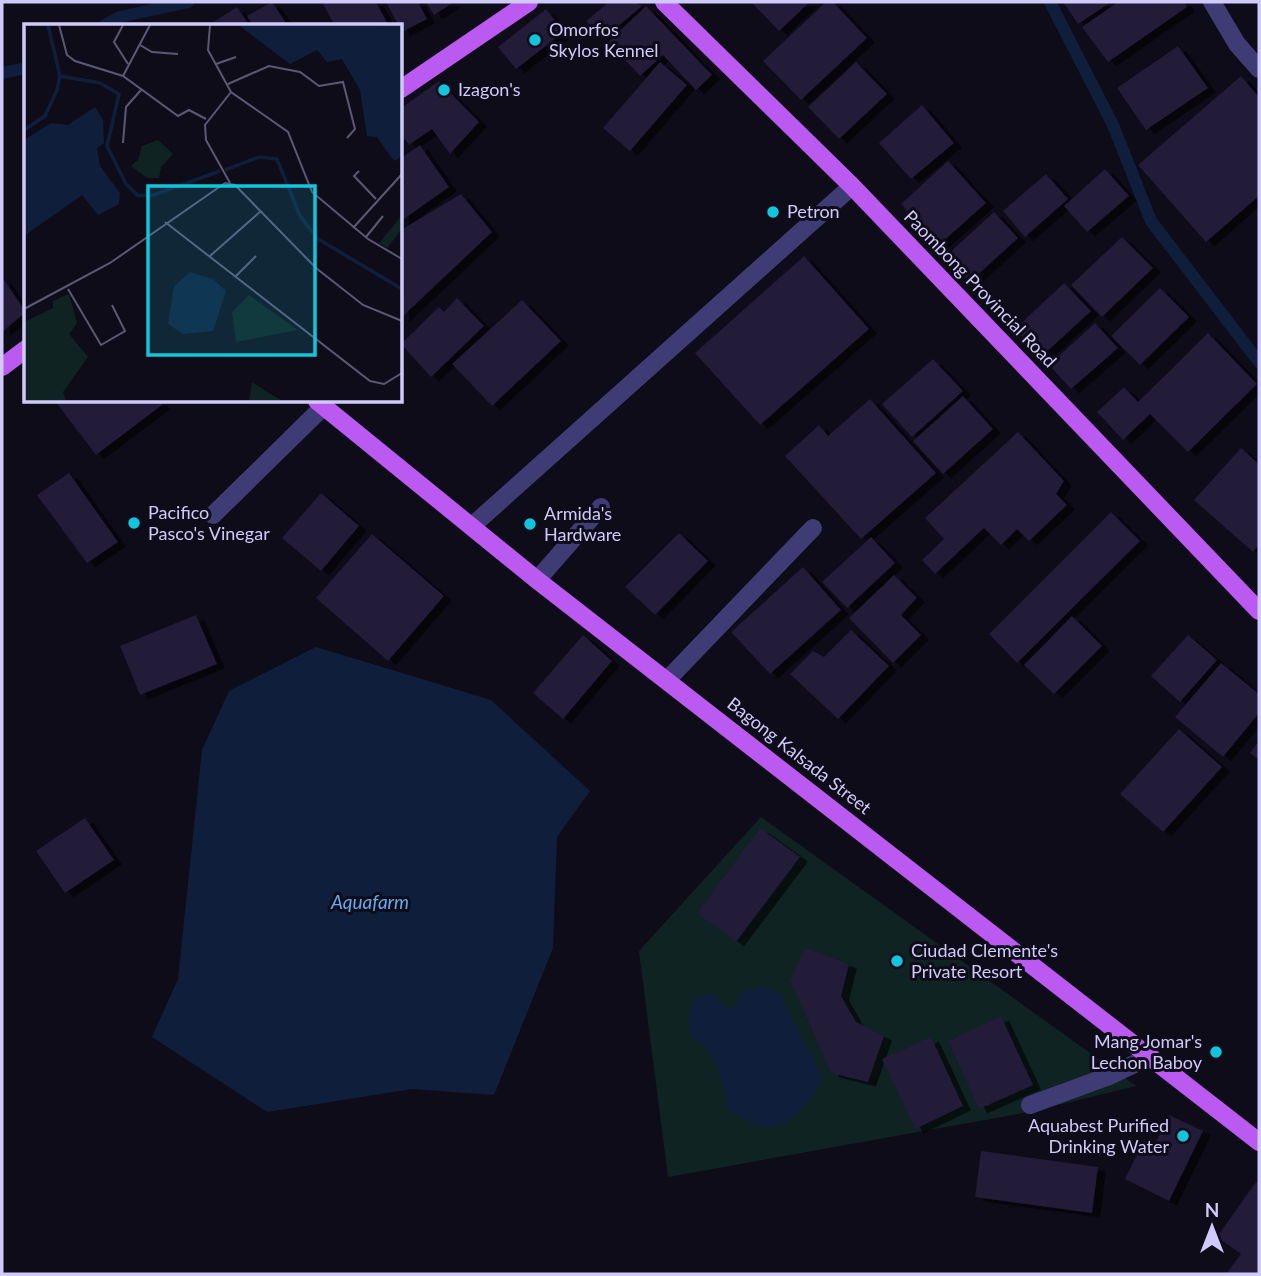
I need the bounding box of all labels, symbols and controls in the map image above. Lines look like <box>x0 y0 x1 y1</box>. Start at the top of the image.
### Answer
place label: Omorfos Skylos Kennel <box>549 18 658 61</box>
inset map <box>24 24 402 402</box>
marker: Omorfos Skylos Kennel <box>527 32 543 48</box>
place label: Izagon's <box>458 78 521 100</box>
marker: Izagon's <box>436 82 452 98</box>
place label: Petron <box>787 200 840 222</box>
marker: Petron <box>765 204 781 220</box>
street label: Paombong Provincial Road <box>900 205 1062 371</box>
place label: Pacifico Pasco's Vinegar <box>148 501 270 544</box>
place label: Armida's Hardware <box>544 502 621 545</box>
marker: Pacifico Pasco's Vinegar <box>126 515 142 531</box>
marker: Armida's Hardware <box>522 516 538 532</box>
street label: Bagong Kalsada Street <box>723 692 876 819</box>
water label: Aquafarm <box>330 890 409 913</box>
place label: Ciudad Clemente's Private Resort <box>911 939 1058 982</box>
marker: Ciudad Clemente's Private Resort <box>889 953 905 969</box>
place label: Mang Jomar's Lechon Baboy <box>1091 1030 1203 1073</box>
marker: Mang Jomar's Lechon Baboy <box>1208 1044 1224 1060</box>
place label: Aquabest Purified Drinking Water <box>1028 1114 1169 1157</box>
marker: Aquabest Purified Drinking Water <box>1175 1128 1191 1144</box>
north arrow <box>1177 1192 1247 1262</box>
text: N <box>1205 1198 1219 1221</box>

